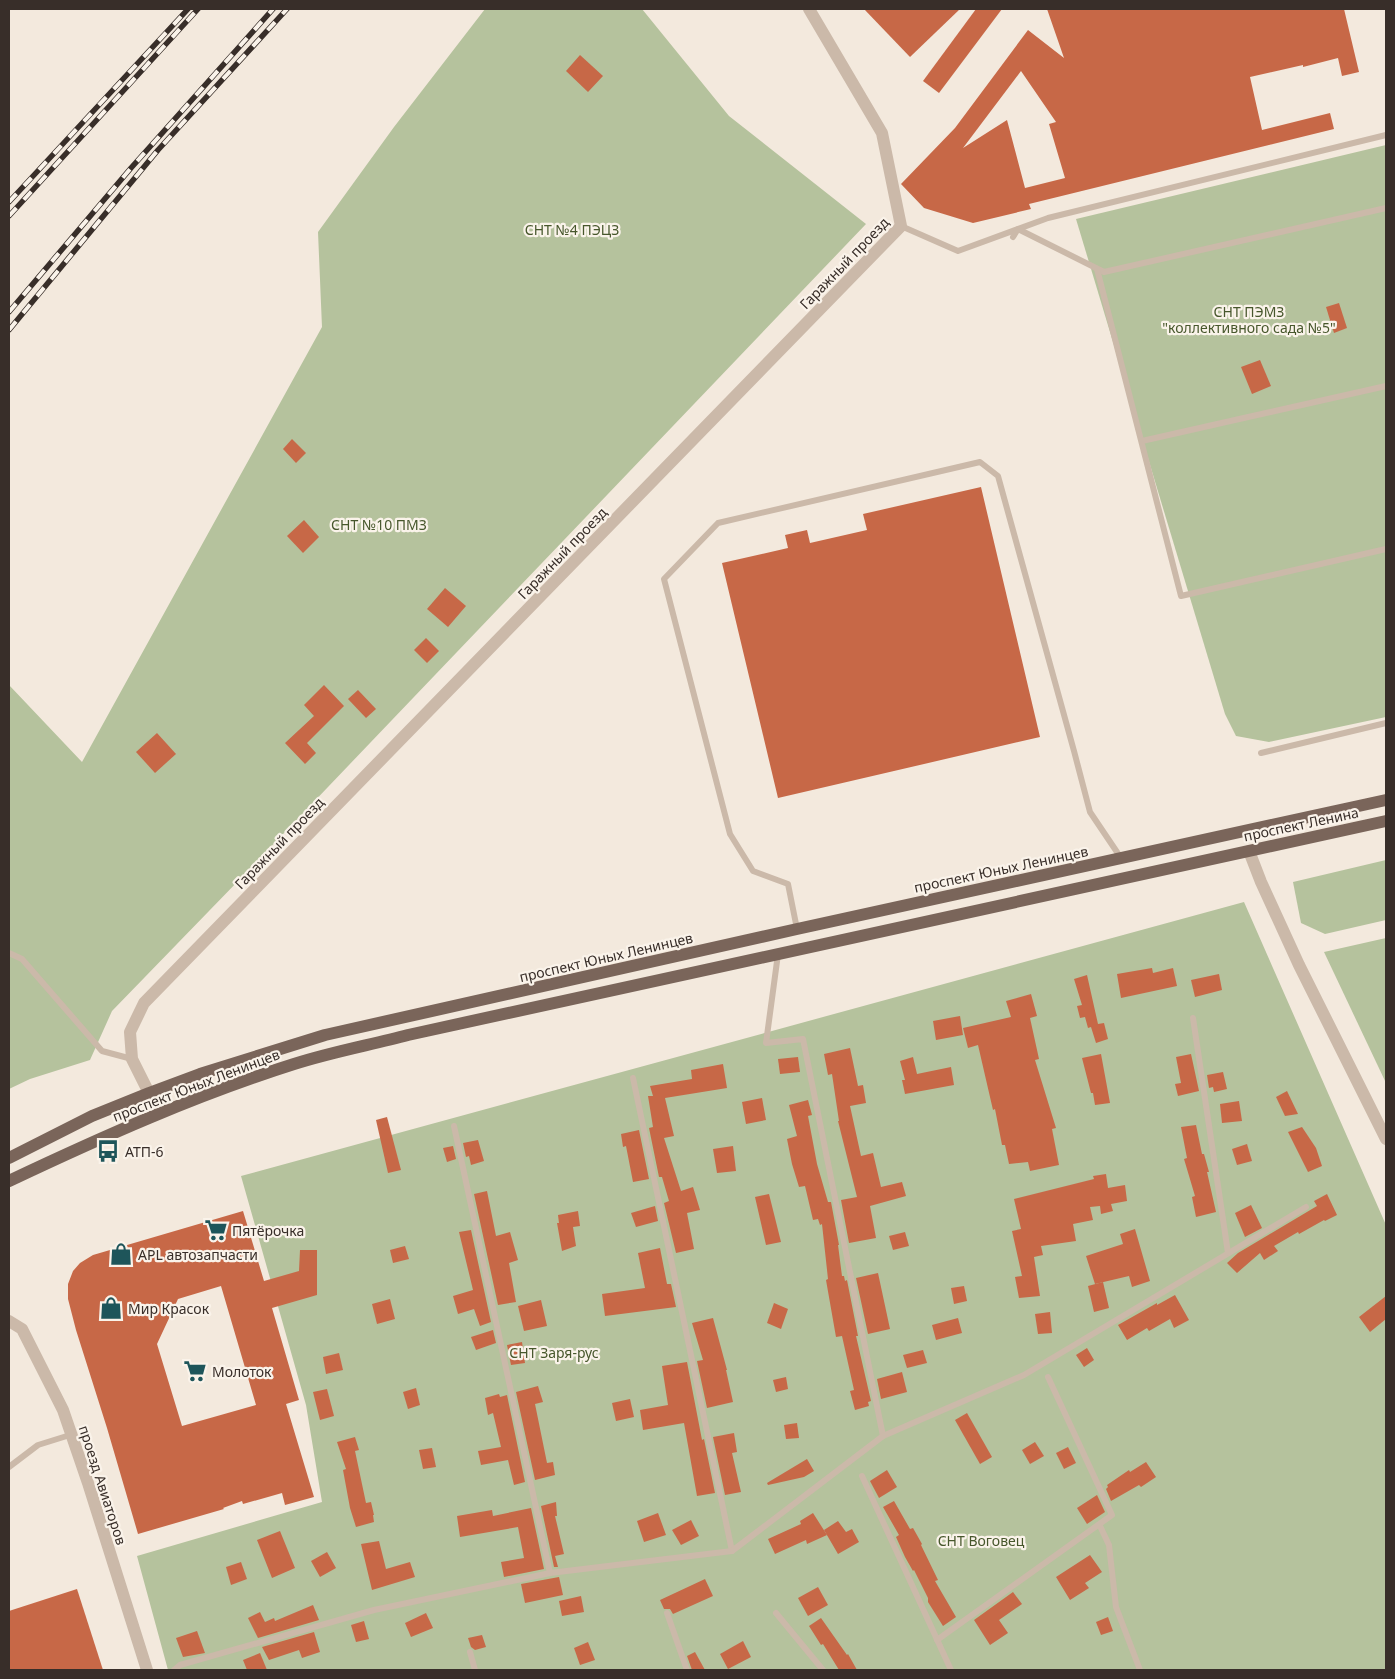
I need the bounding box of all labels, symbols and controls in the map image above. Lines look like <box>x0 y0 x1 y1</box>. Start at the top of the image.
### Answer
street label: Гаражный проезд <box>795 213 893 313</box>
park label: СНТ №4 ПЭЦЗ <box>525 220 619 239</box>
park label: СНТ ПЭМЗ "коллективного сада №5" <box>1162 302 1336 337</box>
street label: Гаражный проезд <box>513 503 611 603</box>
park label: СНТ №10 ПМЗ <box>331 515 427 534</box>
street label: Гаражный проезд <box>230 793 328 893</box>
street label: проспект Ленина <box>1242 803 1360 845</box>
street label: проспект Юных Ленинцев <box>912 841 1090 897</box>
street label: проспект Юных Ленинцев <box>517 928 695 986</box>
street label: проспект Юных Ленинцев <box>110 1044 282 1126</box>
bus stop icon: АТП-6 <box>95 1138 121 1164</box>
place label: АТП-6 <box>125 1142 164 1161</box>
supermarket icon: Пятёрочка <box>203 1217 229 1243</box>
place label: Пятёрочка <box>232 1221 304 1240</box>
shop icon: APL автозапчасти <box>108 1241 134 1267</box>
place label: APL автозапчасти <box>138 1245 258 1264</box>
shop icon: Мир Красок <box>98 1295 124 1321</box>
place label: Мир Красок <box>128 1299 210 1318</box>
park label: СНТ Заря-рус <box>509 1343 599 1362</box>
supermarket icon: Молоток <box>182 1358 208 1384</box>
place label: Молоток <box>212 1362 272 1381</box>
street label: проезд Авиаторов <box>75 1423 131 1547</box>
park label: СНТ Воговец <box>938 1531 1025 1550</box>

